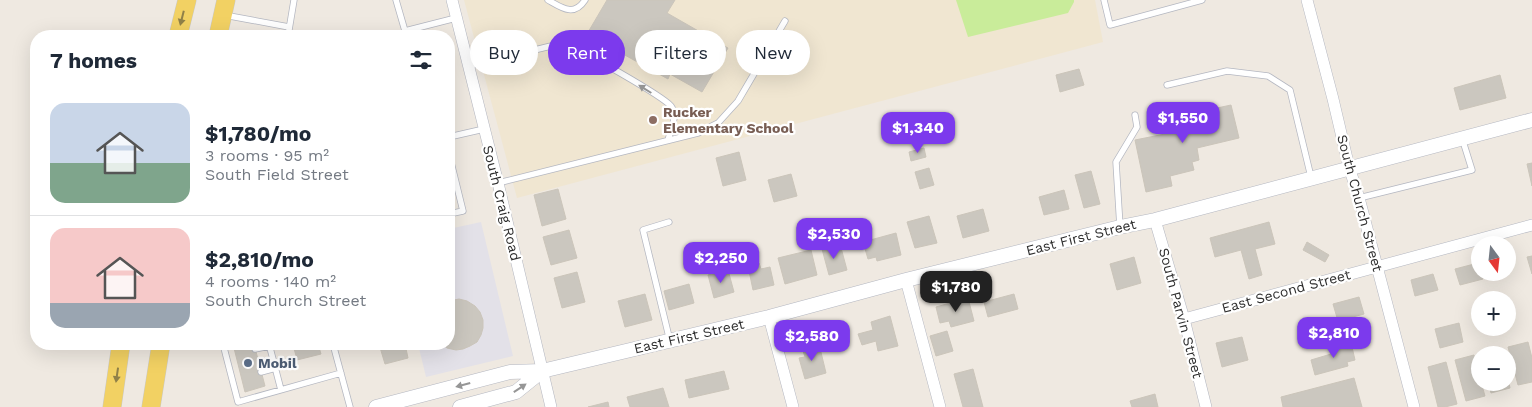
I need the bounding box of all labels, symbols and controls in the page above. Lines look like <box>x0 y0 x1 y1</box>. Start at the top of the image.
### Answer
one-way arrow <box>178 11 186 26</box>
chip: Buy <box>470 30 538 75</box>
chip: Rent <box>548 30 625 75</box>
chip: Filters <box>635 30 726 75</box>
chip: New <box>736 30 810 75</box>
icon: filters <box>407 46 435 74</box>
text: 7 homes <box>50 48 137 73</box>
one-way arrow <box>638 84 651 93</box>
pin: $1,550 <box>1142 102 1224 144</box>
place label: Rucker Elementary School <box>663 104 794 136</box>
text: $1,550 <box>1158 108 1208 127</box>
pin: $1,340 <box>877 112 959 154</box>
marker: Rucker Elementary School <box>647 114 659 126</box>
text: $1,340 <box>892 118 944 137</box>
text: $1,780/mo <box>205 121 311 146</box>
icon: home <box>90 123 150 183</box>
street label: South Church Street <box>1334 133 1386 273</box>
street label: South Craig Road <box>480 144 524 262</box>
text: 3 rooms · 95 m² <box>205 146 329 165</box>
text: South Field Street <box>205 165 349 184</box>
street label: East First Street <box>1024 216 1138 258</box>
pin: $2,530 <box>793 218 875 260</box>
text: $2,530 <box>807 224 861 243</box>
north arrow <box>1471 236 1516 281</box>
map controls <box>1471 236 1516 391</box>
pin: $2,250 <box>680 242 762 284</box>
street label: South Parvin Street <box>1156 246 1206 380</box>
text: $2,810/mo <box>205 247 314 272</box>
icon: home <box>90 248 150 308</box>
text: $2,250 <box>694 248 748 267</box>
street label: East Second Street <box>1220 266 1352 316</box>
pin: $1,780 <box>915 270 997 313</box>
text: 4 rooms · 140 m² <box>205 272 336 291</box>
text: $1,780 <box>931 277 981 296</box>
text: South Church Street <box>205 291 366 310</box>
button: + <box>1471 291 1516 336</box>
street label: East First Street <box>632 315 746 356</box>
pin: $2,810 <box>1293 316 1375 359</box>
pin: $2,580 <box>771 320 853 362</box>
text: $2,810 <box>1308 323 1360 342</box>
text: $2,580 <box>785 326 839 345</box>
button: − <box>1471 346 1516 391</box>
place label: Mobil <box>258 355 297 371</box>
marker: Mobil <box>242 357 254 369</box>
one-way arrow <box>112 368 120 384</box>
one-way arrow <box>455 381 470 389</box>
one-way arrow <box>513 383 527 393</box>

